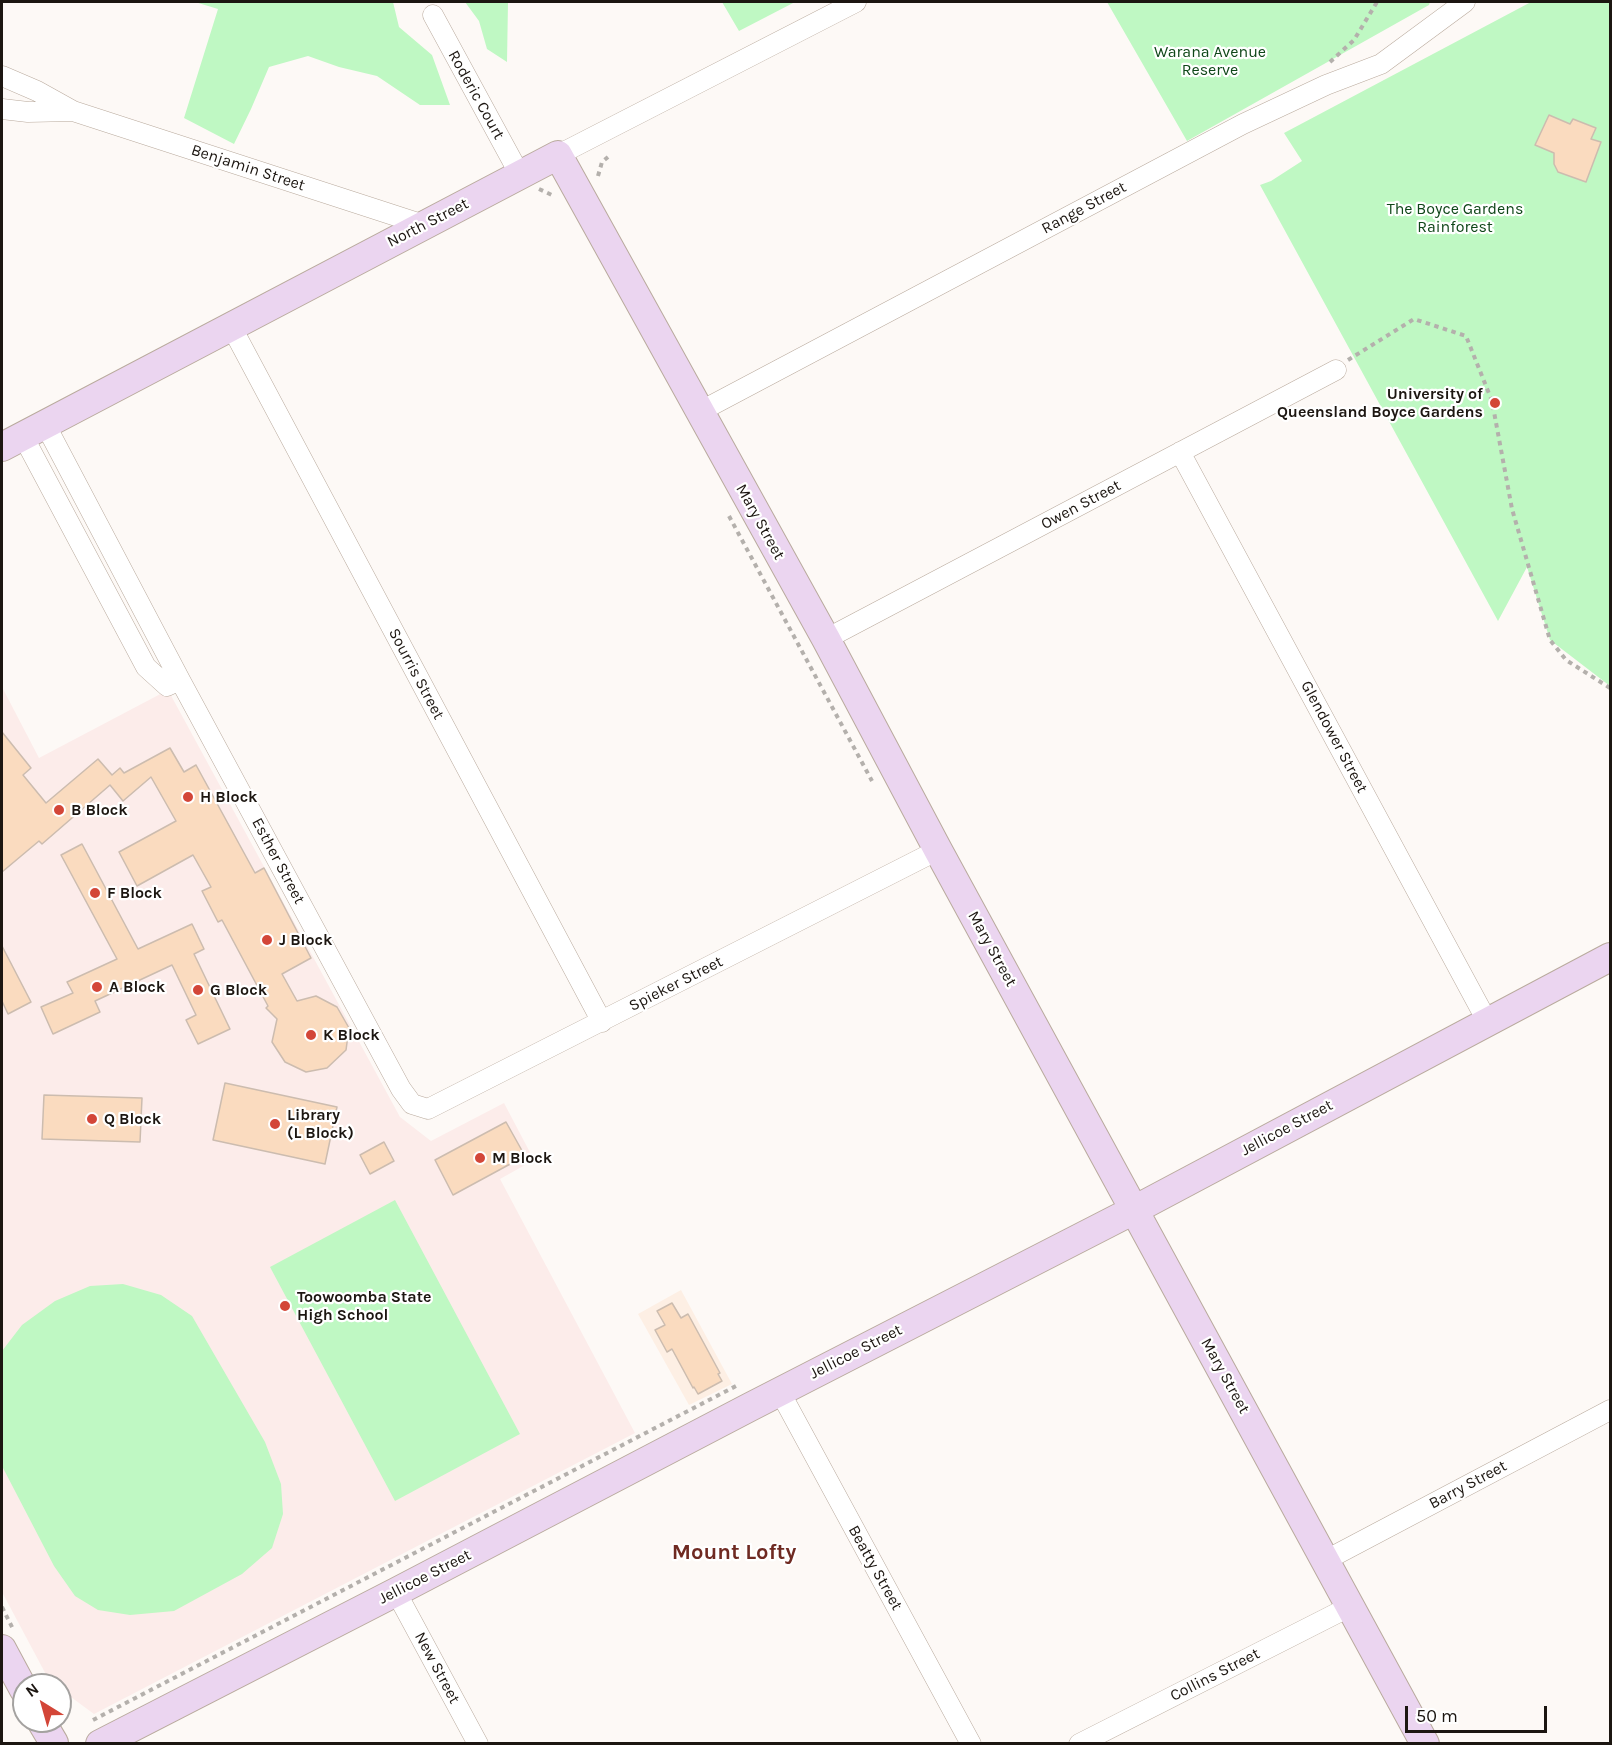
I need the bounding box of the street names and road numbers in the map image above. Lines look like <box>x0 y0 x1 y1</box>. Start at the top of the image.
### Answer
street label: Roderic Court <box>444 47 508 143</box>
street label: Benjamin Street <box>189 141 307 195</box>
street label: Range Street <box>1038 178 1130 238</box>
street label: North Street <box>384 194 472 252</box>
street label: Owen Street <box>1038 476 1124 534</box>
street label: Mary Street <box>731 481 789 563</box>
street label: Sourris Street <box>384 625 448 723</box>
street label: Glendower Street <box>1296 678 1372 796</box>
street label: Esther Street <box>247 815 309 907</box>
street label: Mary Street <box>963 908 1021 990</box>
street label: Spieker Street <box>626 952 726 1016</box>
street label: Jellicoe Street <box>1238 1096 1336 1160</box>
street label: Jellicoe Street <box>806 1320 906 1384</box>
street label: Mary Street <box>1196 1335 1254 1417</box>
street label: Barry Street <box>1426 1456 1510 1514</box>
street label: Beatty Street <box>844 1522 906 1614</box>
street label: Jellicoe Street <box>375 1545 475 1609</box>
street label: New Street <box>410 1629 464 1707</box>
street label: Collins Street <box>1167 1644 1263 1706</box>

